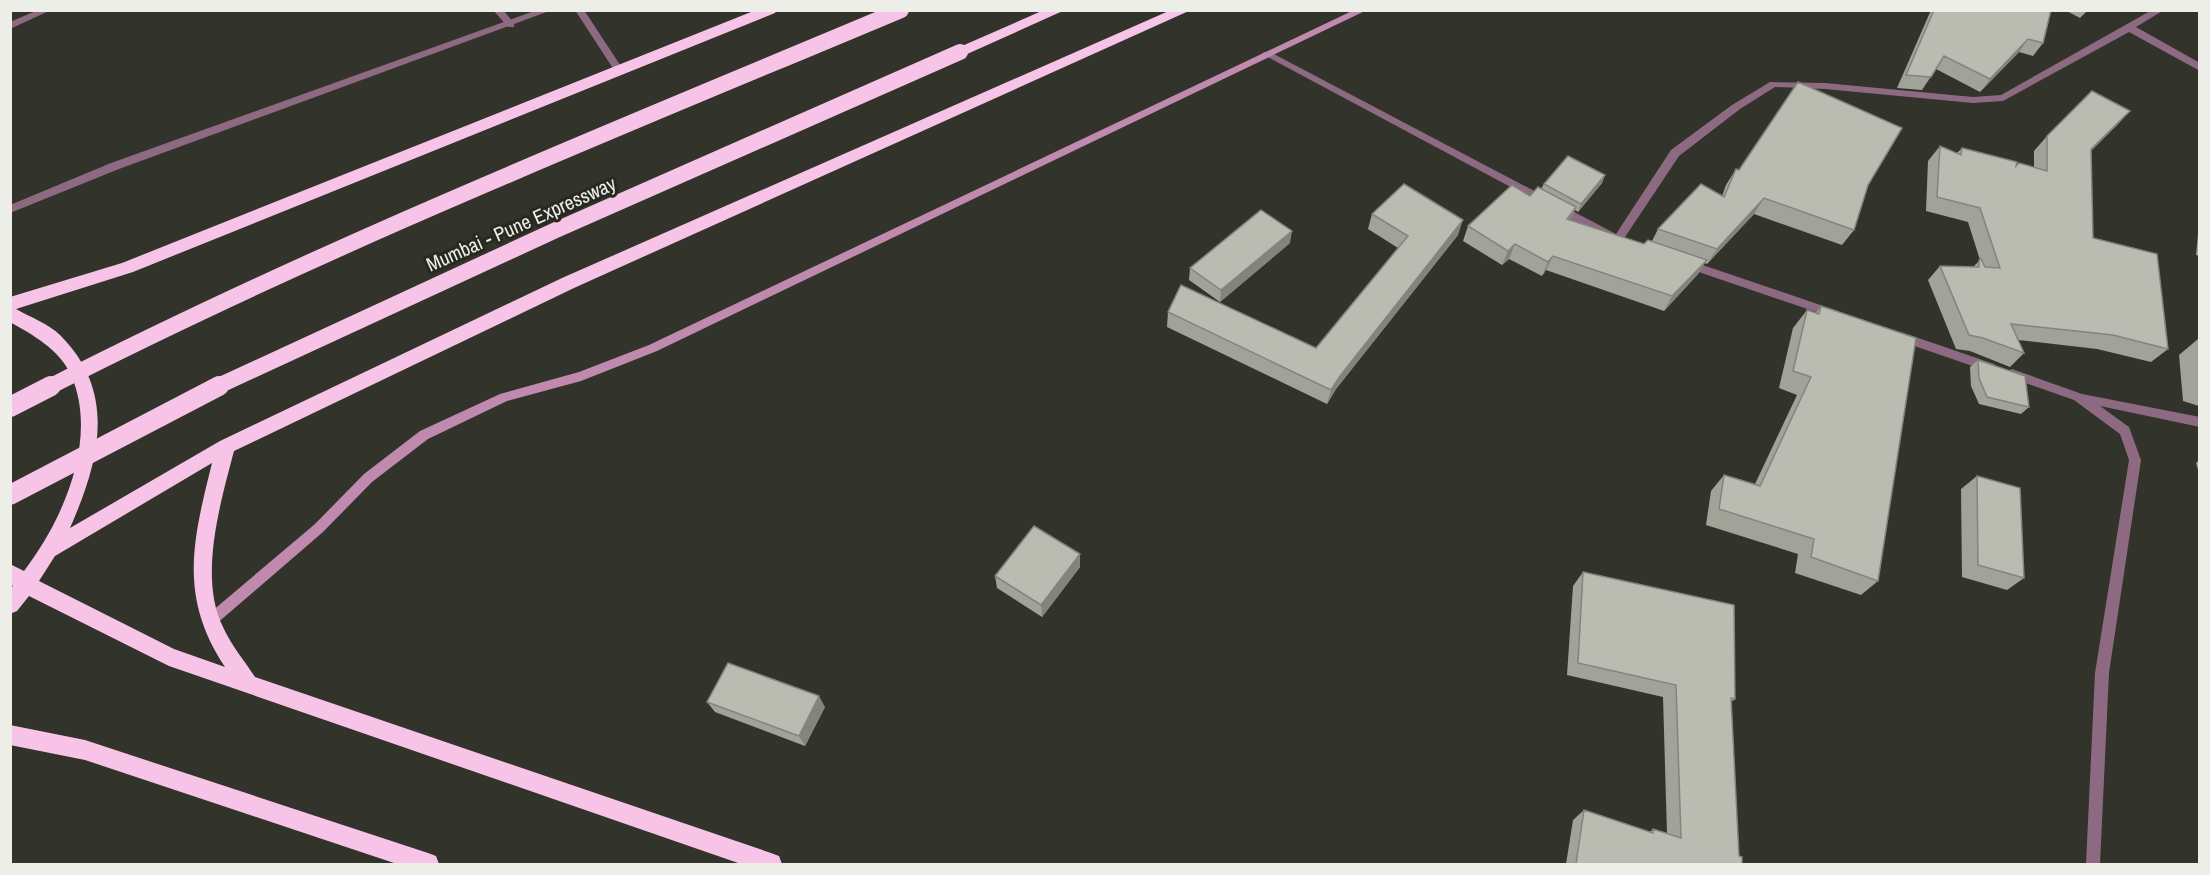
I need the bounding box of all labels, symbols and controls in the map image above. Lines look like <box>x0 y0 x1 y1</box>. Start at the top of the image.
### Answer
street label: Mumbai - Pune Expressway <box>422 169 621 278</box>

